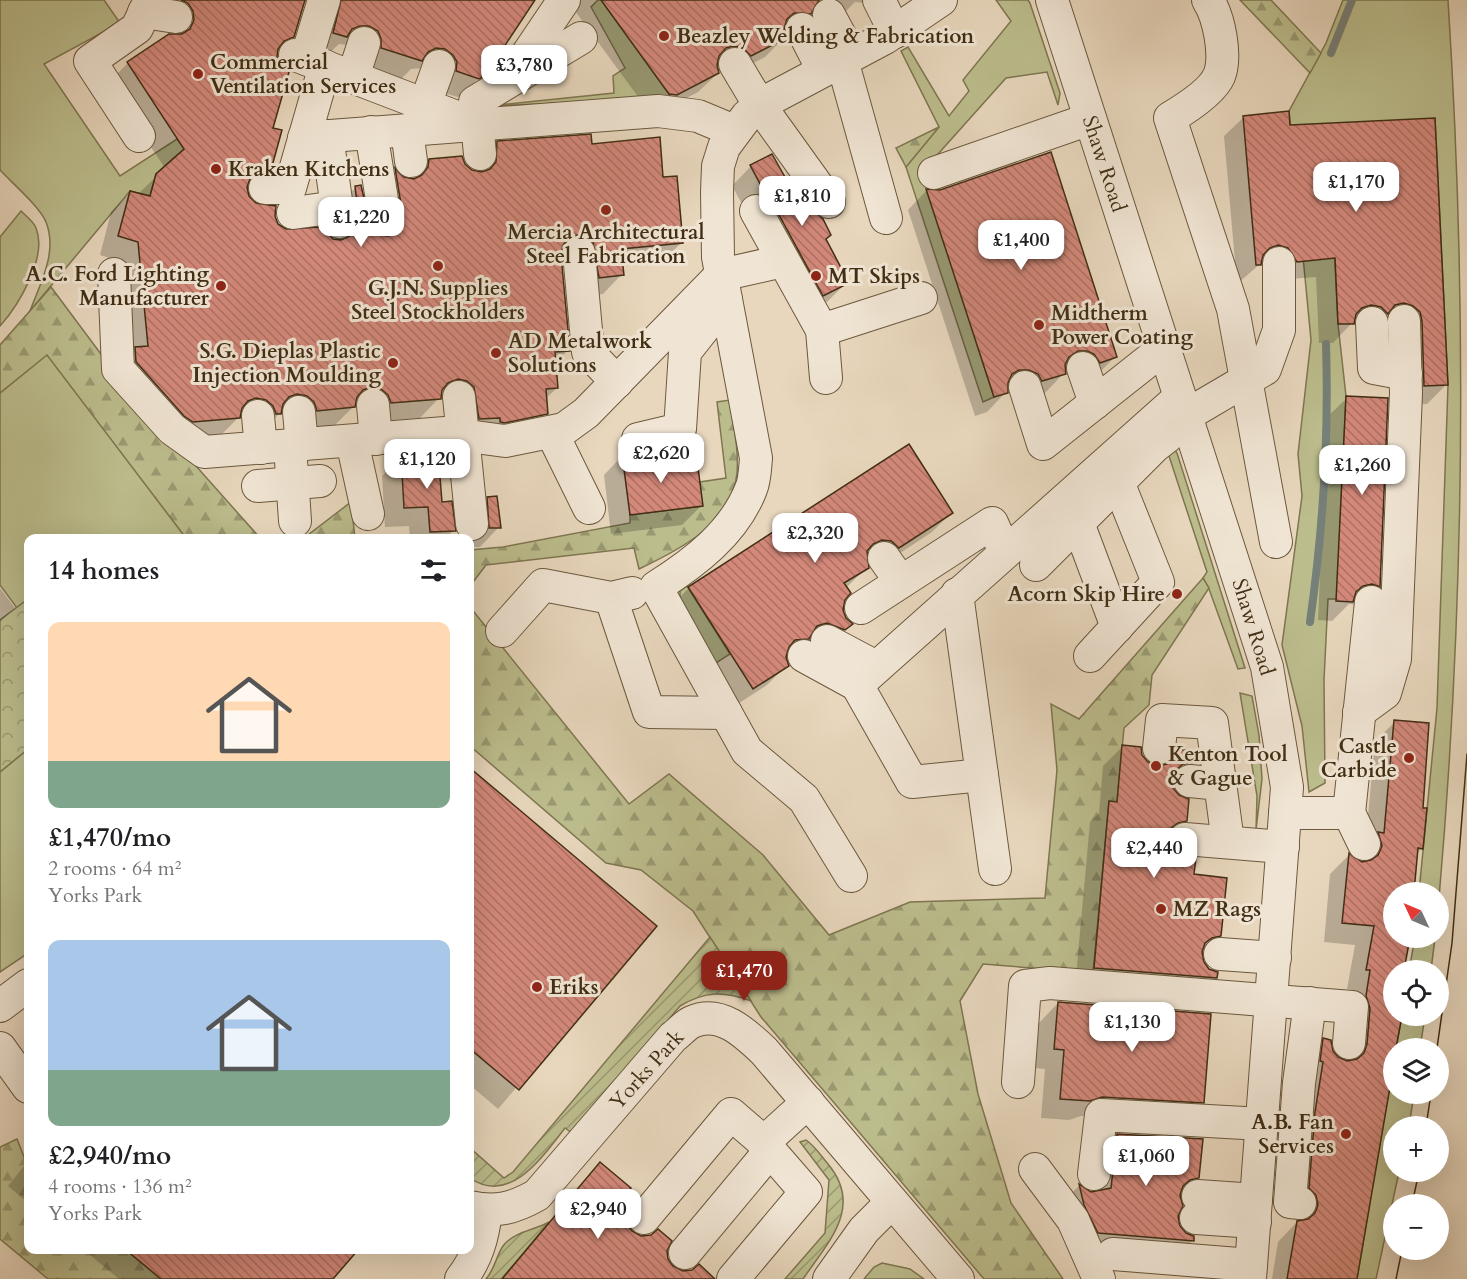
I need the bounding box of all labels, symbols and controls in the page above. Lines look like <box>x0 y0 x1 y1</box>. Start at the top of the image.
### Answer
place label: Beazley Welding & Fabrication <box>676 22 975 51</box>
marker: Beazley Welding & Fabrication <box>657 29 671 43</box>
pin: £3,780 <box>475 45 573 96</box>
place label: Commercial Ventilation Services <box>210 48 396 101</box>
text: £3,780 <box>495 51 553 78</box>
marker: Commercial Ventilation Services <box>191 67 205 81</box>
street label: Shaw Road <box>1075 112 1133 216</box>
place label: Kraken Kitchens <box>228 155 389 184</box>
marker: Kraken Kitchens <box>209 162 223 176</box>
pin: £1,170 <box>1307 162 1405 213</box>
text: £1,170 <box>1327 168 1385 195</box>
pin: £1,810 <box>753 176 851 227</box>
text: £1,810 <box>773 182 831 209</box>
pin: £1,220 <box>312 197 410 248</box>
text: £1,220 <box>332 203 390 230</box>
marker: Mercia Architectural Steel Fabrication <box>599 203 613 217</box>
place label: Mercia Architectural Steel Fabrication <box>507 218 705 271</box>
pin: £1,400 <box>972 220 1070 271</box>
text: £1,400 <box>992 226 1050 253</box>
marker: G.J.N. Supplies Steel Stockholders <box>431 259 445 273</box>
place label: A.C. Ford Lighting Manufacturer <box>26 260 210 313</box>
place label: MT Skips <box>828 262 920 291</box>
marker: MT Skips <box>809 269 823 283</box>
place label: G.J.N. Supplies Steel Stockholders <box>351 274 525 327</box>
marker: A.C. Ford Lighting Manufacturer <box>214 279 228 293</box>
place label: Midtherm Power Coating <box>1051 299 1193 352</box>
marker: Midtherm Power Coating <box>1032 318 1046 332</box>
place label: AD Metalwork Solutions <box>508 327 652 380</box>
place label: S.G. Dieplas Plastic Injection Moulding <box>192 337 381 390</box>
marker: AD Metalwork Solutions <box>489 346 503 360</box>
marker: S.G. Dieplas Plastic Injection Moulding <box>386 356 400 370</box>
pin: £2,620 <box>612 433 710 484</box>
pin: £1,120 <box>378 439 476 490</box>
text: £2,620 <box>632 439 690 466</box>
text: £1,120 <box>398 445 456 472</box>
pin: £1,260 <box>1313 445 1411 496</box>
text: £1,260 <box>1333 451 1391 478</box>
pin: £2,320 <box>766 513 864 564</box>
text: £2,320 <box>786 519 844 546</box>
text: 14 homes <box>48 553 159 588</box>
icon: filters <box>417 554 450 587</box>
street label: Shaw Road <box>1225 575 1281 679</box>
place label: Acorn Skip Hire <box>1007 580 1165 609</box>
marker: Acorn Skip Hire <box>1170 587 1184 601</box>
icon: home <box>195 661 303 769</box>
place label: Castle Carbide <box>1321 732 1397 785</box>
place label: Kenton Tool & Gague <box>1168 740 1288 793</box>
marker: Castle Carbide <box>1402 751 1416 765</box>
marker: Kenton Tool & Gague <box>1149 759 1163 773</box>
text: £1,470/mo <box>48 820 171 855</box>
pin: £2,440 <box>1105 828 1203 879</box>
text: £2,440 <box>1125 834 1183 861</box>
text: 2 rooms · 64 m² <box>48 855 181 882</box>
text: Yorks Park <box>48 882 142 909</box>
north arrow <box>1383 882 1449 948</box>
map controls <box>1383 882 1449 1260</box>
place label: MZ Rags <box>1173 895 1261 924</box>
marker: MZ Rags <box>1154 902 1168 916</box>
pin: £1,470 <box>695 951 793 1002</box>
text: £1,470 <box>715 957 773 984</box>
button: locate <box>1383 960 1449 1026</box>
place label: Eriks <box>549 973 598 1002</box>
icon: home <box>195 979 303 1087</box>
marker: Eriks <box>530 980 544 994</box>
pin: £1,130 <box>1083 1002 1181 1053</box>
text: £1,130 <box>1103 1008 1161 1035</box>
street label: Yorks Park <box>603 1023 691 1116</box>
button: layers <box>1383 1038 1449 1104</box>
place label: A.B. Fan Services <box>1251 1108 1334 1161</box>
button: + <box>1383 1116 1449 1182</box>
marker: A.B. Fan Services <box>1339 1127 1353 1141</box>
pin: £1,060 <box>1097 1136 1195 1187</box>
text: £2,940/mo <box>48 1138 171 1173</box>
text: £1,060 <box>1117 1142 1175 1169</box>
text: 4 rooms · 136 m² <box>48 1173 192 1200</box>
pin: £2,940 <box>549 1189 647 1240</box>
button: − <box>1383 1194 1449 1260</box>
text: £2,940 <box>569 1195 627 1222</box>
text: Yorks Park <box>48 1200 142 1227</box>

